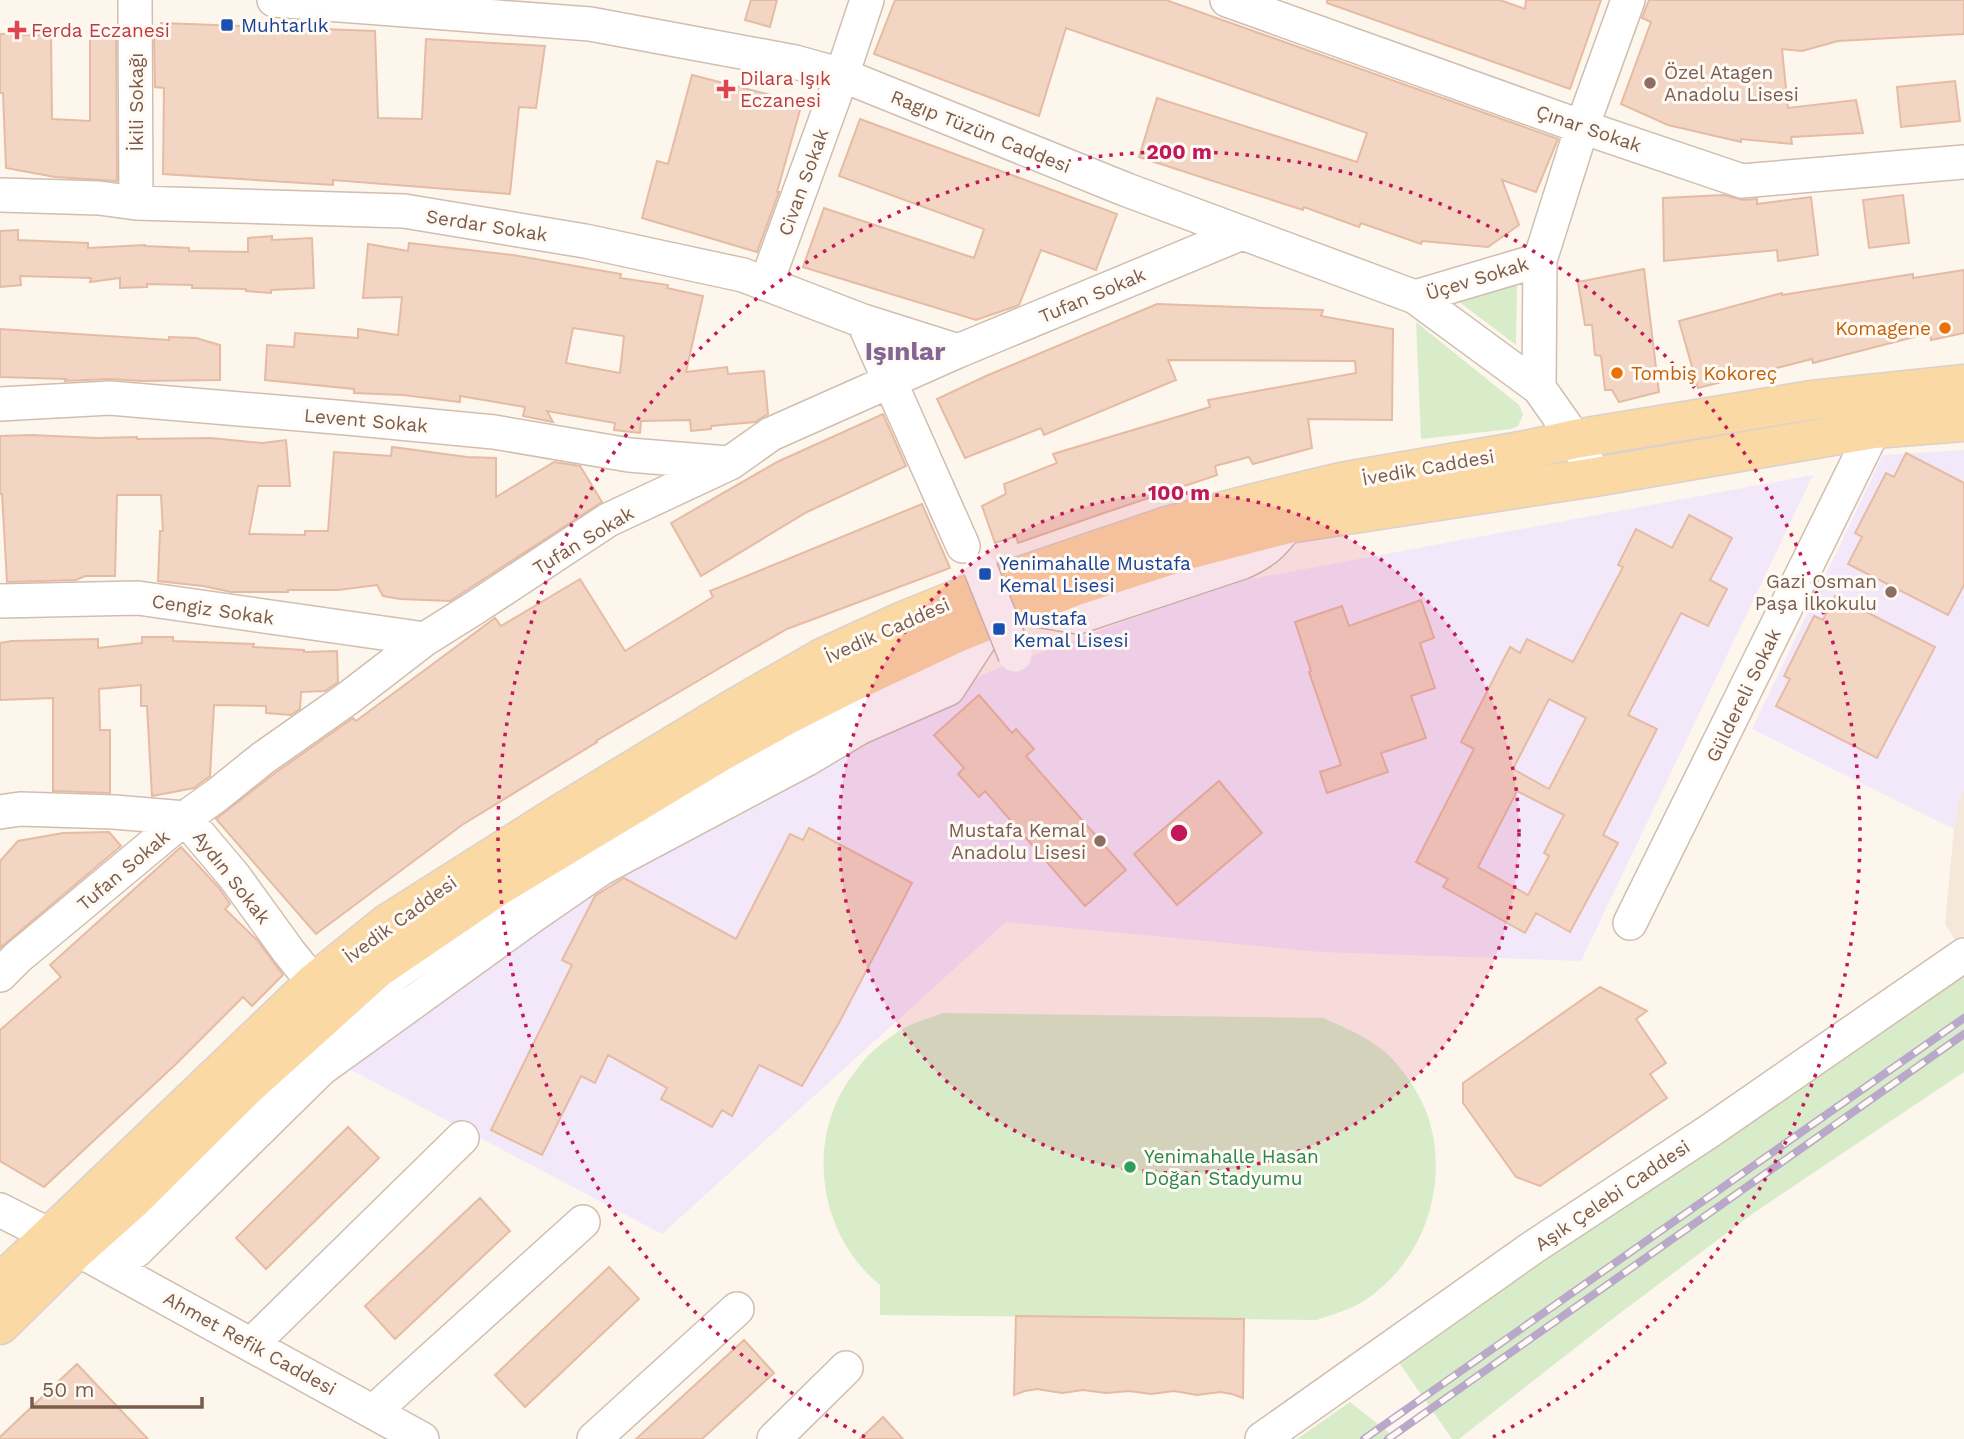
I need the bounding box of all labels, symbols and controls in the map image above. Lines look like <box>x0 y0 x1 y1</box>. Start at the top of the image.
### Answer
place label: Muhtarlık <box>241 14 329 37</box>
marker: Muhtarlık <box>219 17 235 33</box>
place label: Ferda Eczanesi <box>31 19 170 42</box>
marker: Ferda Eczanesi <box>9 22 25 38</box>
street label: İkili Sokağı <box>125 53 148 151</box>
place label: Özel Atagen Anadolu Lisesi <box>1664 61 1799 106</box>
place label: Dilara Işık Eczanesi <box>740 67 831 112</box>
marker: Özel Atagen Anadolu Lisesi <box>1642 75 1658 91</box>
marker: Dilara Işık Eczanesi <box>718 81 734 97</box>
street label: Ragıp Tüzün Caddesi <box>887 85 1074 178</box>
street label: Çınar Sokak <box>1533 100 1645 157</box>
street label: Civan Sokak <box>773 125 834 239</box>
text: 200 m <box>1146 139 1212 164</box>
street label: Serdar Sokak <box>425 205 550 246</box>
street label: Üçev Sokak <box>1423 252 1532 305</box>
street label: Tufan Sokak <box>1035 263 1149 328</box>
place label: Komagene <box>1835 317 1931 340</box>
marker: Komagene <box>1937 320 1953 336</box>
district label: Işınlar <box>865 336 946 366</box>
place label: Tombiş Kokoreç <box>1631 362 1777 385</box>
marker: Tombiş Kokoreç <box>1609 365 1625 381</box>
street label: Levent Sokak <box>303 404 429 437</box>
street label: İvedik Caddesi <box>1360 445 1496 490</box>
text: 100 m <box>1148 480 1210 505</box>
street label: Tufan Sokak <box>529 501 638 580</box>
place label: Yenimahalle Mustafa Kemal Lisesi <box>999 552 1191 597</box>
marker: Yenimahalle Mustafa Kemal Lisesi <box>977 566 993 582</box>
place label: Gazi Osman Paşa İlkokulu <box>1755 570 1877 615</box>
marker: Gazi Osman Paşa İlkokulu <box>1883 584 1899 600</box>
street label: Cengiz Sokak <box>150 590 276 629</box>
street label: İvedik Caddesi <box>821 593 953 668</box>
place label: Mustafa Kemal Lisesi <box>1013 607 1129 652</box>
marker: Mustafa Kemal Lisesi <box>991 621 1007 637</box>
street label: Güldereli Sokak <box>1701 625 1786 766</box>
place label: Mustafa Kemal Anadolu Lisesi <box>949 819 1086 864</box>
centre of rings <box>1167 821 1191 845</box>
street label: Tufan Sokak <box>72 825 174 916</box>
street label: Aydın Sokak <box>188 826 275 929</box>
marker: Mustafa Kemal Anadolu Lisesi <box>1092 833 1108 849</box>
street label: İvedik Caddesi <box>339 871 461 968</box>
street label: Aşık Çelebi Caddesi <box>1530 1135 1694 1256</box>
place label: Yenimahalle Hasan Doğan Stadyumu <box>1144 1145 1319 1190</box>
marker: Yenimahalle Hasan Doğan Stadyumu <box>1122 1159 1138 1175</box>
street label: Ahmet Refik Caddesi <box>159 1286 340 1400</box>
scale bar <box>32 1366 201 1410</box>
text: 50 m <box>42 1377 94 1402</box>

